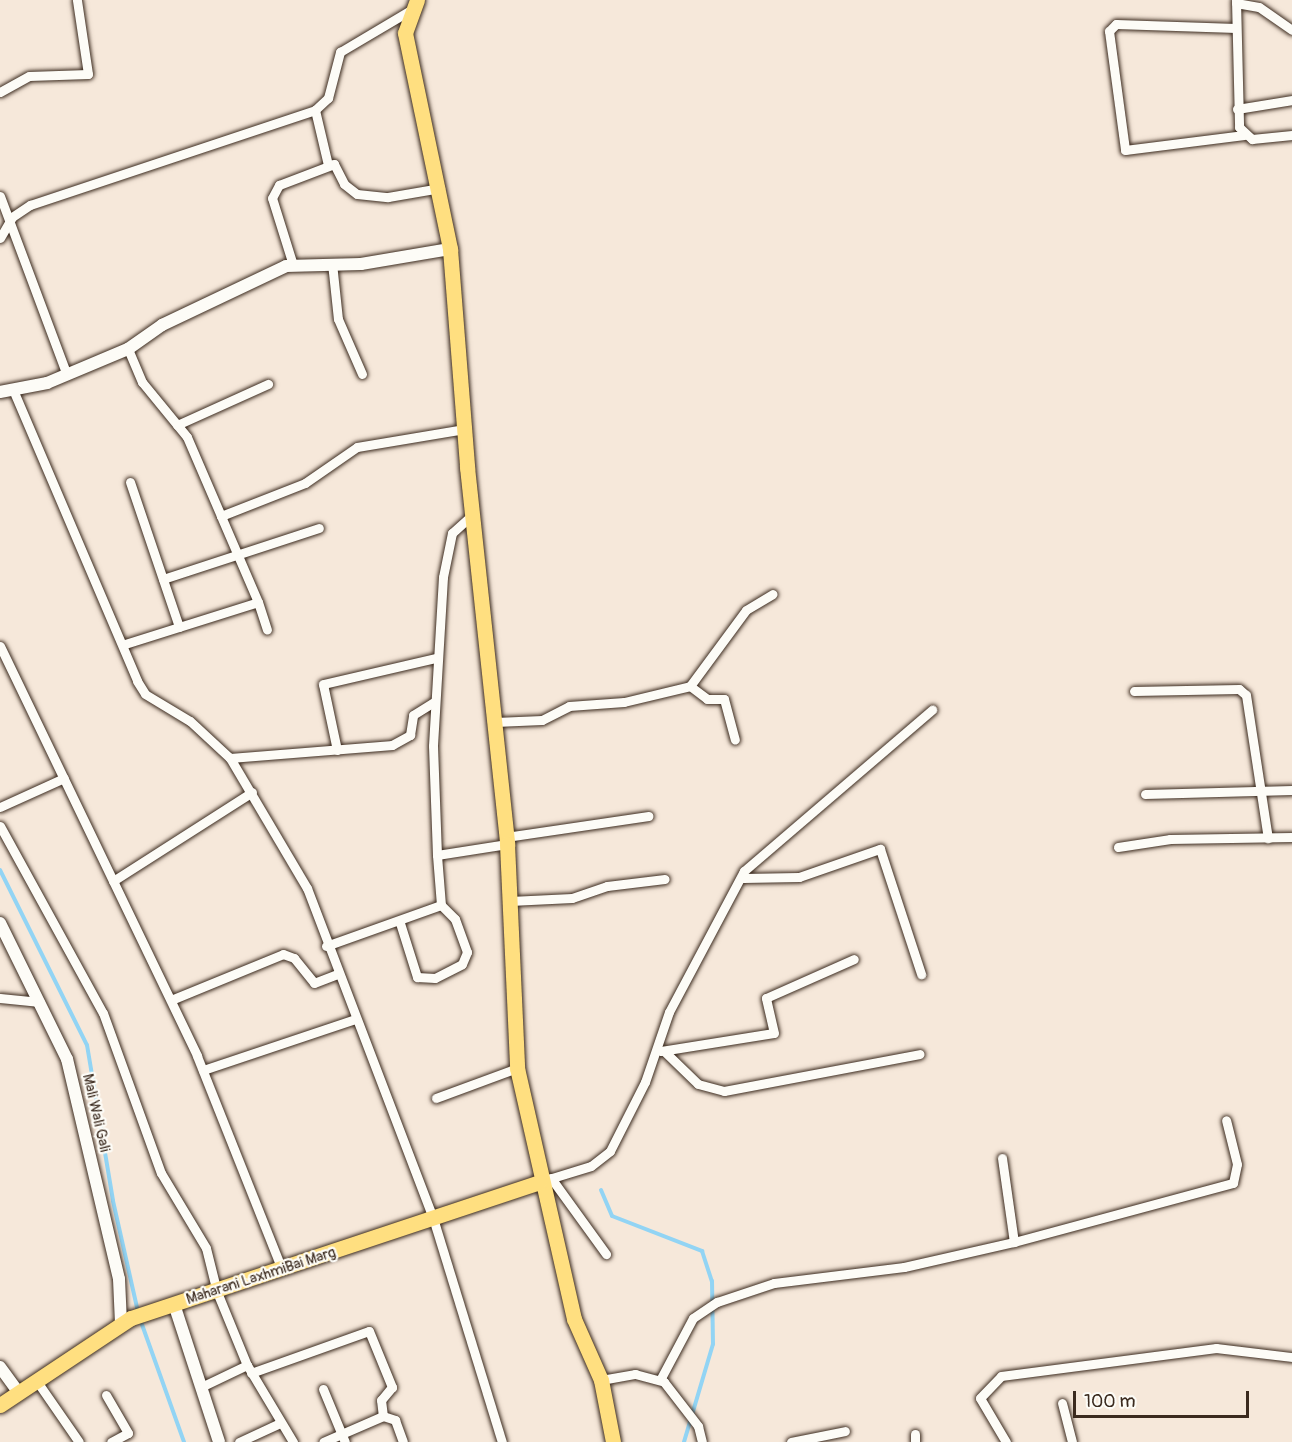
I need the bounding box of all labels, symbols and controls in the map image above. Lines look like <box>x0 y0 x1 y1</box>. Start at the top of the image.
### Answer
street label: Mali Wali Gali <box>78 1072 114 1154</box>
street label: Maharani LaxhmiBai Marg <box>184 1243 338 1309</box>
scale bar <box>1076 1379 1252 1417</box>
text: 100 m <box>1084 1390 1136 1413</box>

